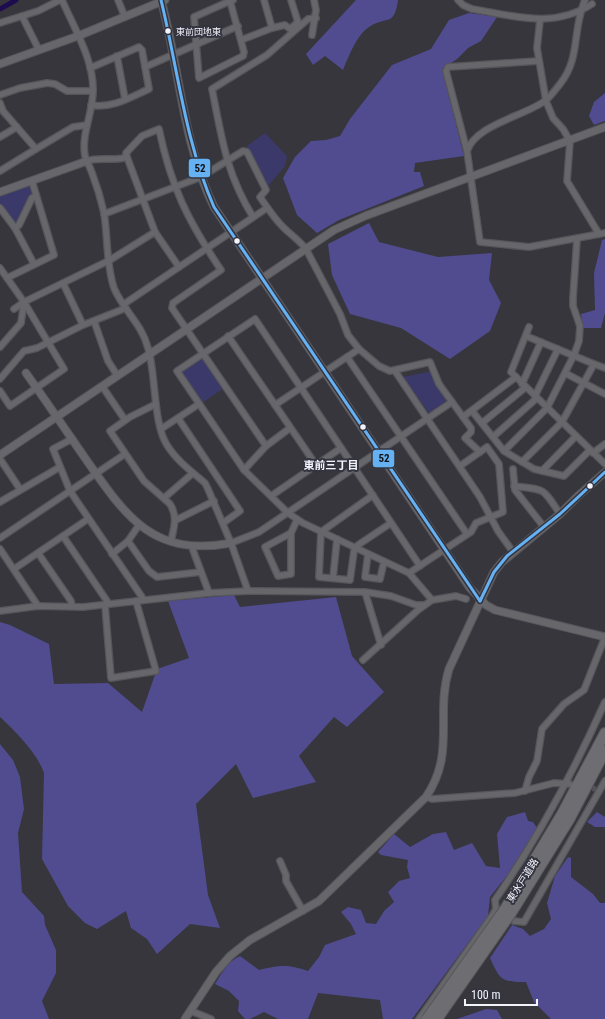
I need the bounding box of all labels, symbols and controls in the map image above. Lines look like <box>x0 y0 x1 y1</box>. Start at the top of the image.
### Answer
marker: 東前団地東 <box>163 26 173 36</box>
place label: 東前団地東 <box>176 27 221 37</box>
line badge: 52 <box>188 158 211 178</box>
text: 52 <box>194 162 206 175</box>
unlabelled marker <box>232 236 242 246</box>
unlabelled marker <box>358 422 368 432</box>
line badge: 52 <box>372 449 395 468</box>
text: 52 <box>378 452 390 465</box>
district label: 東前三丁目 <box>304 459 359 472</box>
unlabelled marker <box>585 481 595 491</box>
street label: 東水戸道路 <box>505 856 540 904</box>
scale bar <box>465 981 537 1007</box>
text: 100 m <box>471 988 501 1002</box>

